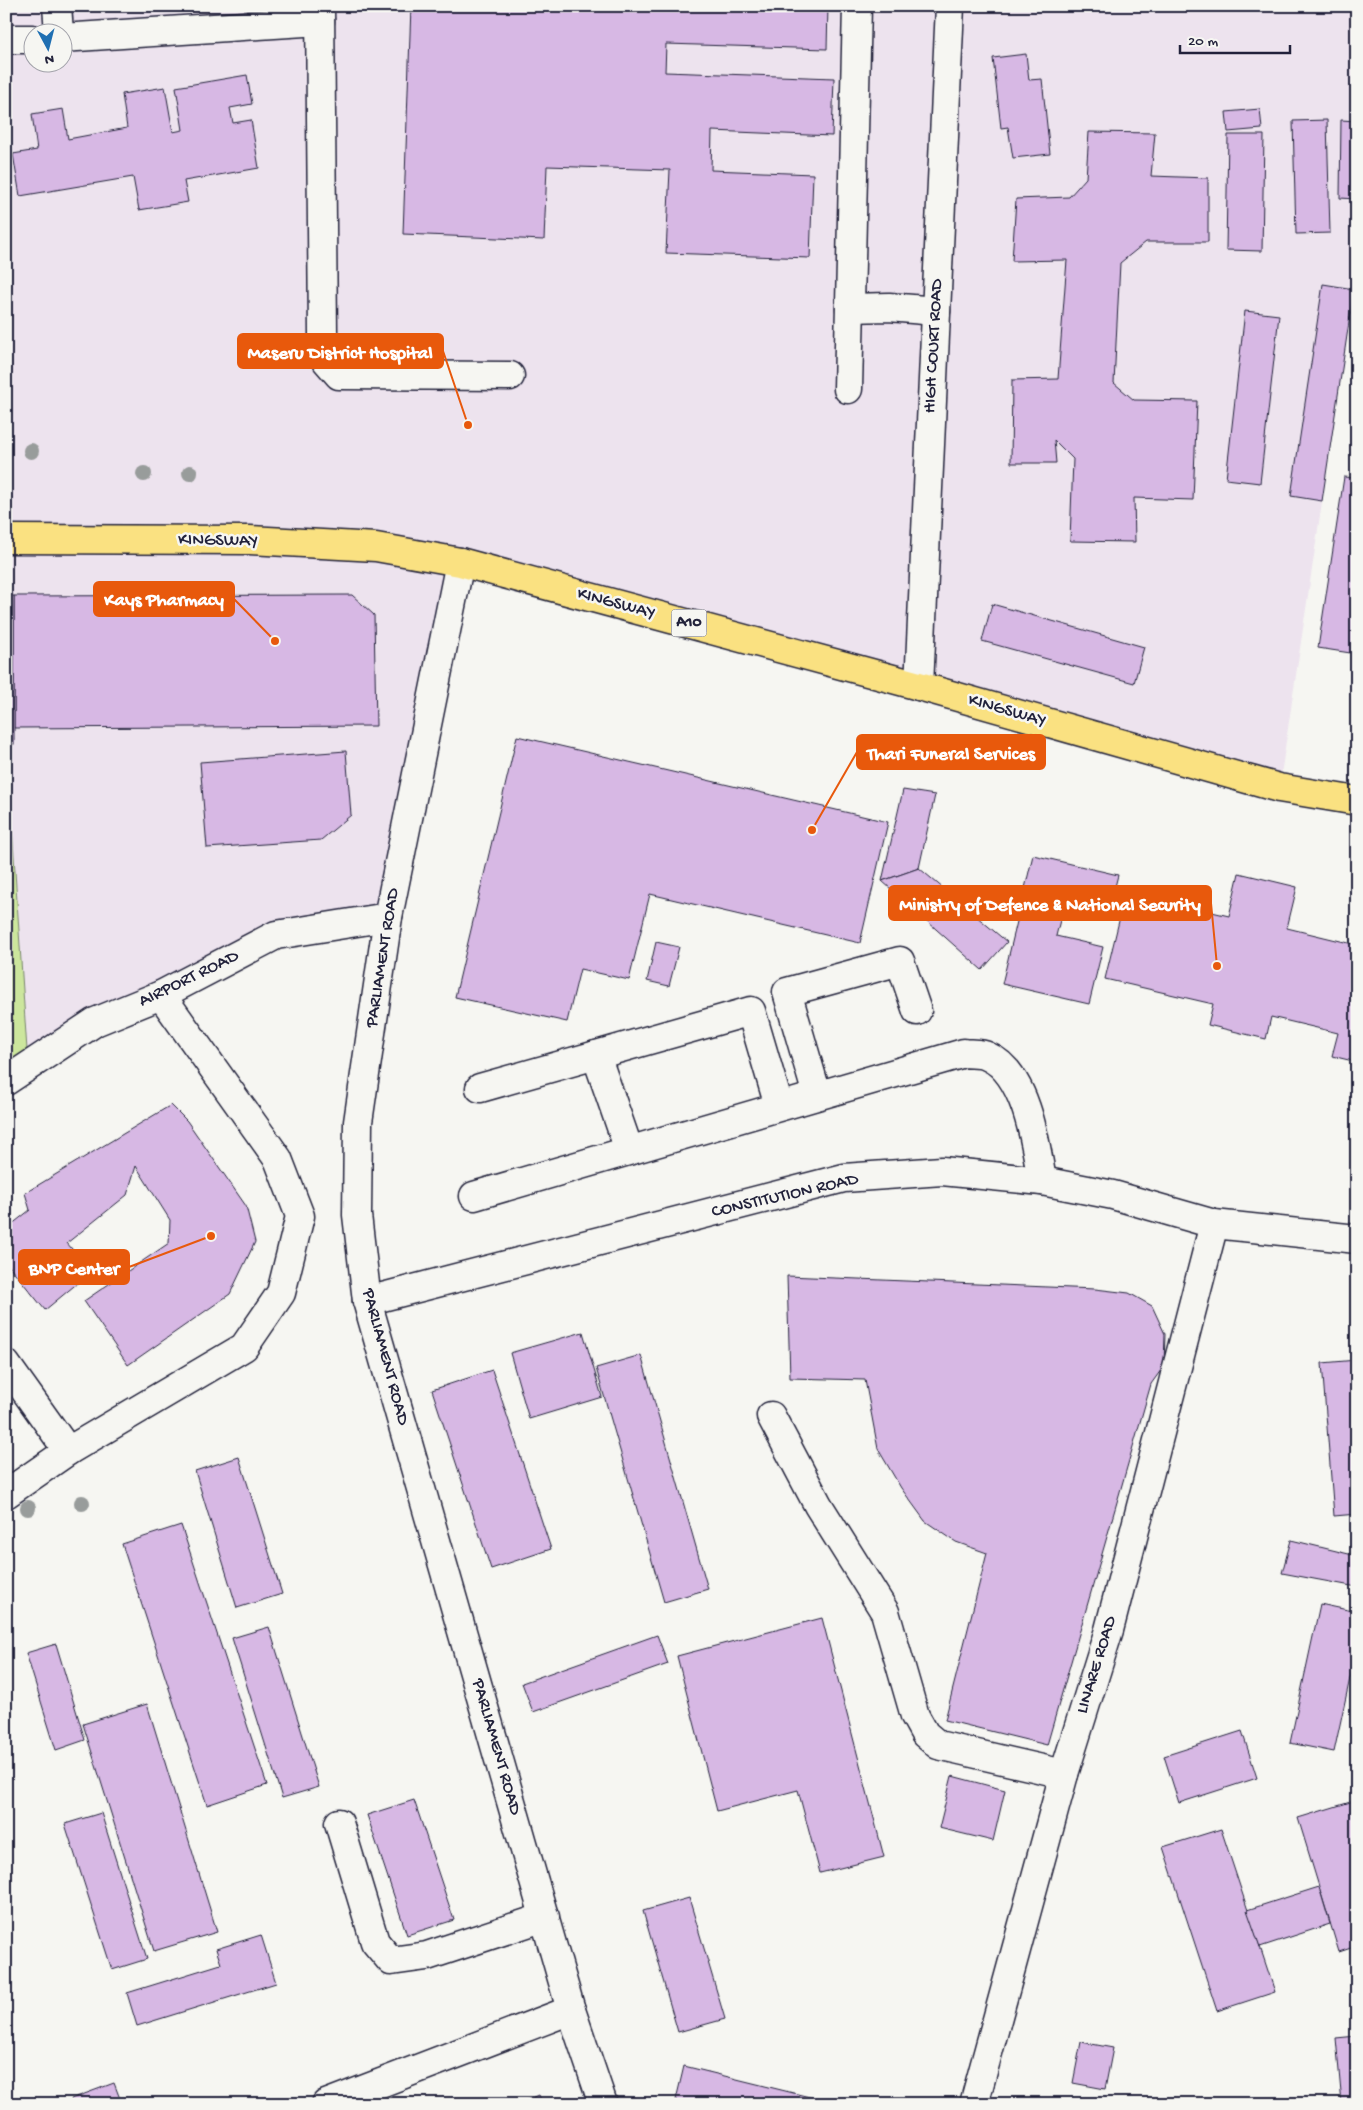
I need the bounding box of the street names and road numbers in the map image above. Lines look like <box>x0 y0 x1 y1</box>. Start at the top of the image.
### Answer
street label: HIGH COURT ROAD <box>920 278 948 414</box>
street label: KINGSWAY <box>178 530 258 552</box>
street label: KINGSWAY <box>575 584 657 624</box>
road number: A10 <box>672 610 706 636</box>
street label: KINGSWAY <box>966 690 1048 732</box>
street label: PARLIAMENT ROAD <box>361 887 404 1030</box>
street label: AIRPORT ROAD <box>136 946 243 1012</box>
street label: CONSTITUTION ROAD <box>710 1169 861 1223</box>
street label: PARLIAMENT ROAD <box>356 1285 413 1428</box>
street label: LINARE ROAD <box>1072 1613 1122 1716</box>
street label: PARLIAMENT ROAD <box>466 1675 526 1818</box>

